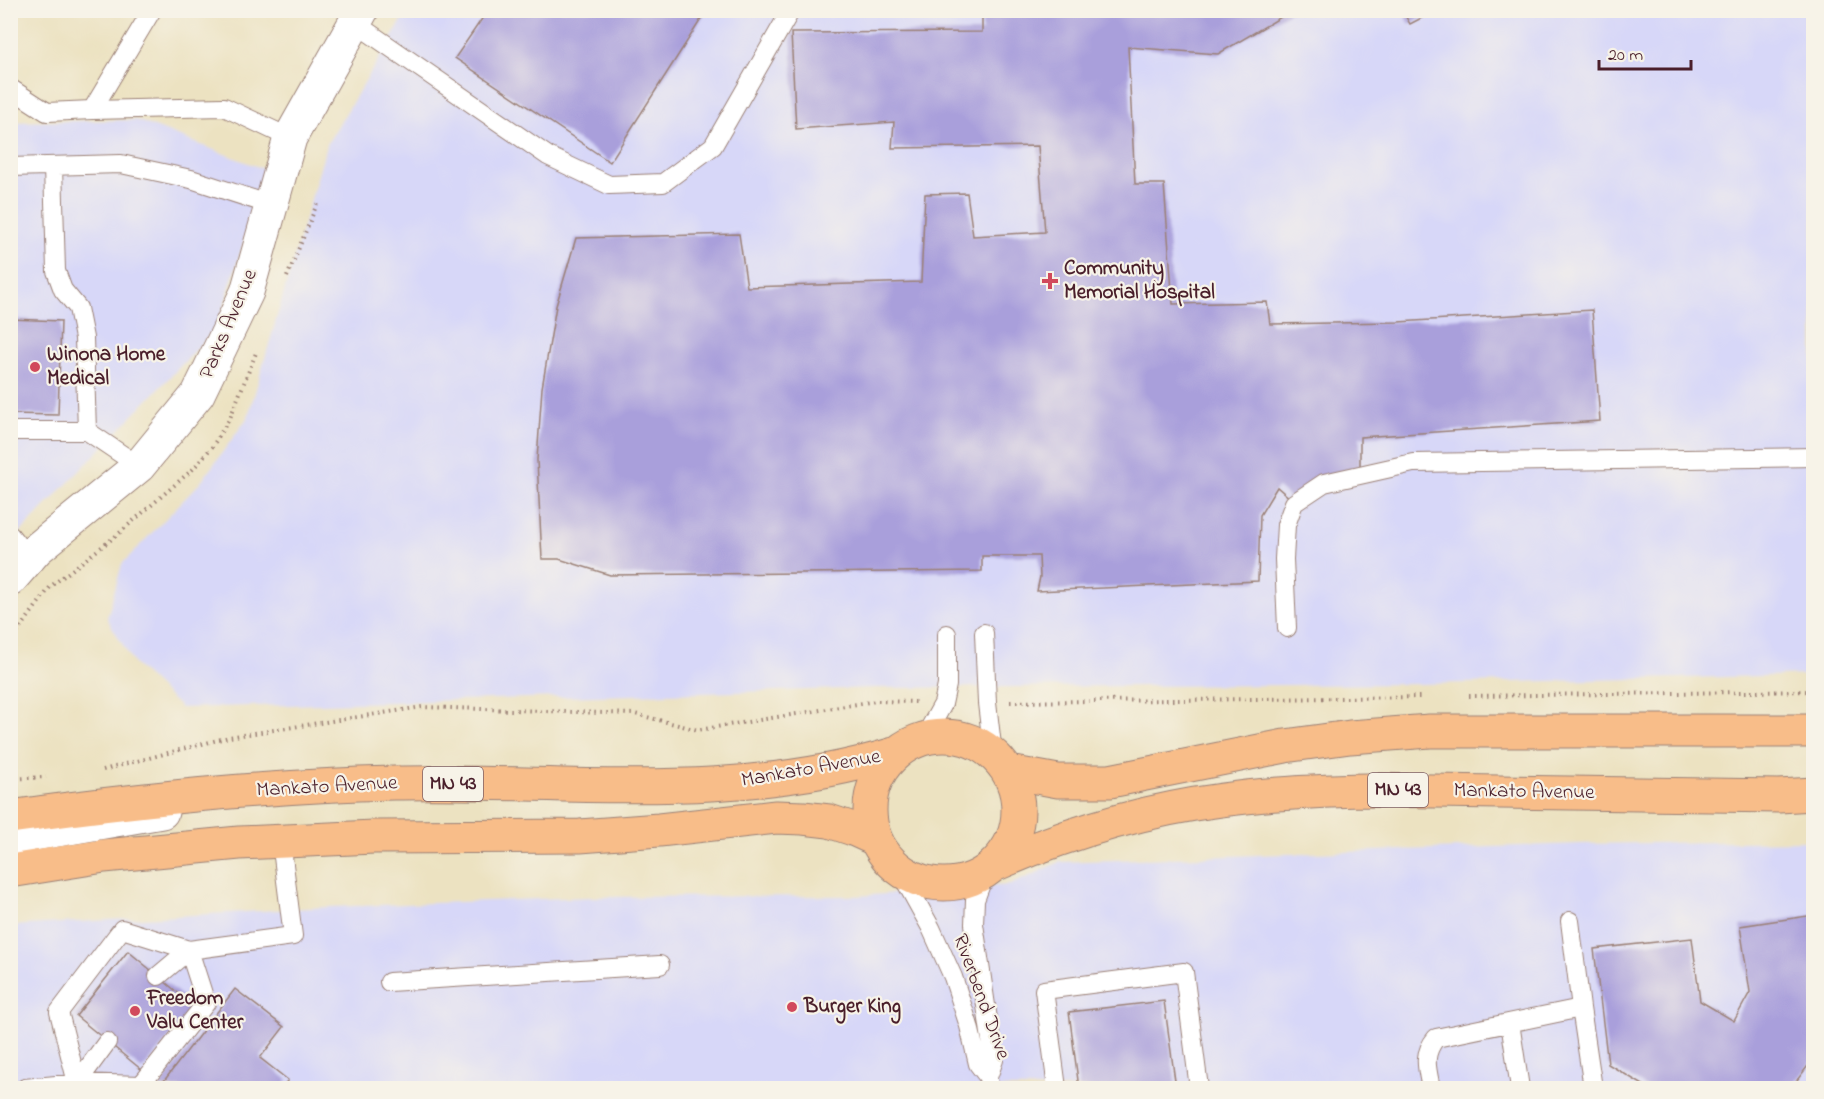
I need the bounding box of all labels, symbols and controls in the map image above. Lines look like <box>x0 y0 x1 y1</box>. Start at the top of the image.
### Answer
scale bar <box>1599 33 1690 71</box>
text: 20 m <box>1608 43 1643 69</box>
place label: Community Memorial Hospital <box>1064 254 1215 308</box>
street label: Parks Avenue <box>192 264 266 384</box>
marker: Community Memorial Hospital <box>1041 272 1059 290</box>
place label: Winona Home Medical <box>47 340 166 394</box>
marker: Winona Home Medical <box>28 360 42 374</box>
street label: Mankato Avenue <box>739 742 884 796</box>
road number: MN 43 <box>423 767 483 801</box>
street label: Mankato Avenue <box>256 768 399 806</box>
road number: MN 43 <box>1368 773 1428 807</box>
street label: Mankato Avenue <box>1453 776 1595 808</box>
street label: Riverbend Drive <box>944 930 1018 1065</box>
place label: Freedom Valu Center <box>146 984 244 1038</box>
place label: Burger King <box>803 992 901 1024</box>
marker: Burger King <box>785 1000 799 1014</box>
marker: Freedom Valu Center <box>128 1004 142 1018</box>

